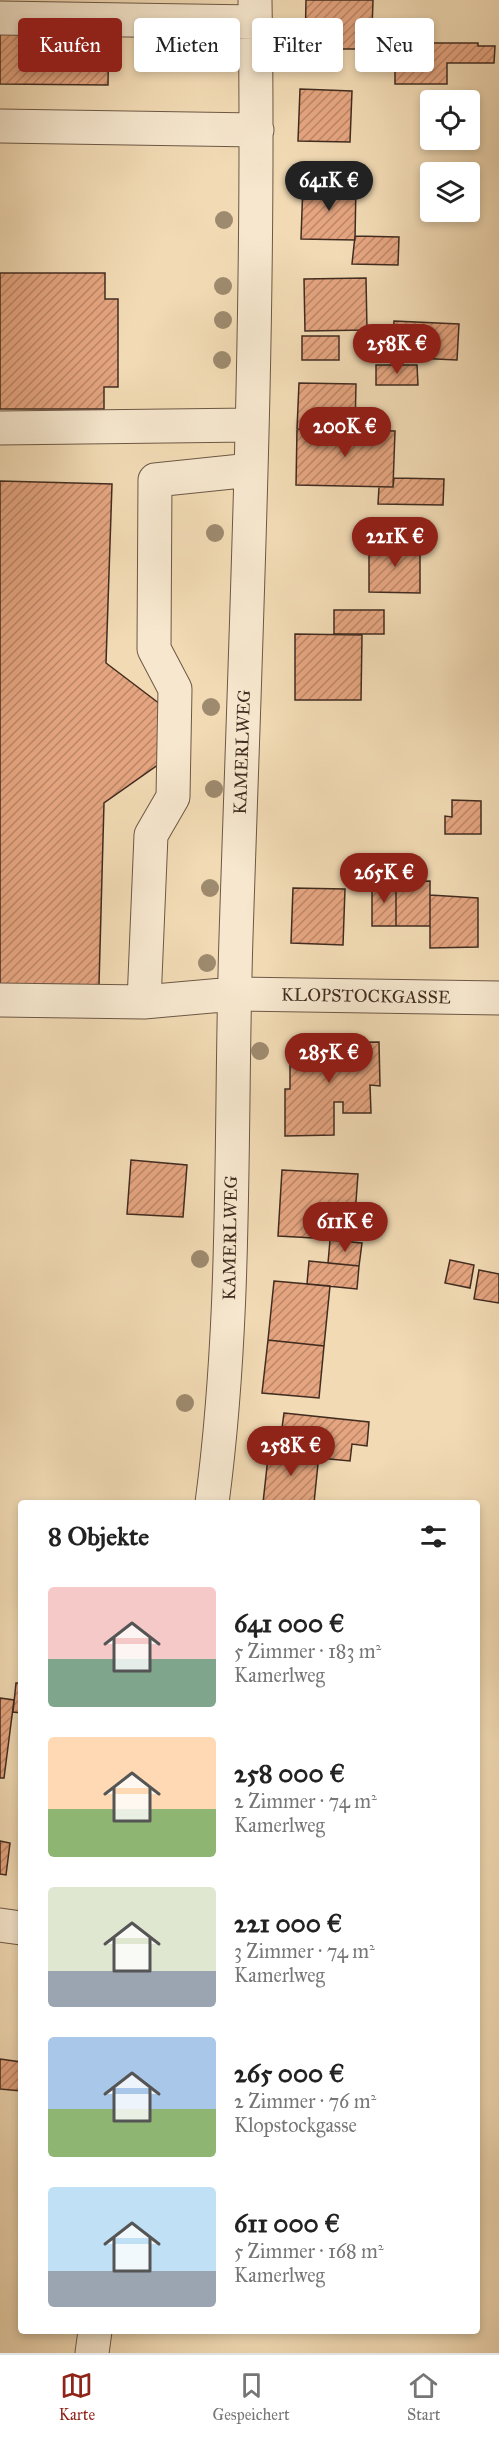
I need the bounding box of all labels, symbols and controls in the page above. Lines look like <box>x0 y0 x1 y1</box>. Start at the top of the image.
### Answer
chip: Kaufen <box>18 18 122 72</box>
chip: Mieten <box>134 18 240 72</box>
chip: Filter <box>252 18 343 72</box>
chip: Neu <box>355 18 434 72</box>
map controls <box>420 90 480 222</box>
button: locate <box>420 90 480 150</box>
pin: 641K € <box>280 161 378 212</box>
button: layers <box>420 162 480 222</box>
text: 641K € <box>299 168 359 192</box>
pin: 258K € <box>348 324 446 375</box>
text: 258K € <box>367 331 427 355</box>
pin: 200K € <box>296 407 394 458</box>
text: 200K € <box>313 414 377 438</box>
pin: 221K € <box>346 517 444 568</box>
text: 221K € <box>366 524 424 548</box>
street label: KAMERLWEG <box>229 689 255 815</box>
pin: 265K € <box>335 853 433 904</box>
text: 265K € <box>354 860 414 884</box>
street label: KLOPSTOCKGASSE <box>281 984 451 1008</box>
pin: 285K € <box>280 1033 378 1084</box>
text: 285K € <box>299 1040 359 1064</box>
street label: KAMERLWEG <box>218 1175 242 1301</box>
pin: 611K € <box>296 1202 394 1253</box>
text: 611K € <box>317 1209 373 1233</box>
pin: 258K € <box>242 1426 340 1477</box>
text: 258K € <box>261 1433 321 1457</box>
text: 8 Objekte <box>48 1520 149 1552</box>
icon: filters <box>417 1520 450 1553</box>
text: 641 000 € <box>234 1607 344 1639</box>
icon: home <box>96 1611 168 1683</box>
text: 5 Zimmer · 183 m² <box>234 1639 381 1663</box>
text: Kamerlweg <box>234 1663 325 1687</box>
text: 258 000 € <box>234 1757 345 1789</box>
icon: home <box>96 1761 168 1833</box>
text: 2 Zimmer · 74 m² <box>234 1789 377 1813</box>
text: Kamerlweg <box>234 1813 325 1837</box>
text: 221 000 € <box>234 1907 342 1939</box>
icon: home <box>96 1911 168 1983</box>
text: 3 Zimmer · 74 m² <box>234 1939 375 1963</box>
text: Kamerlweg <box>234 1963 325 1987</box>
text: 265 000 € <box>234 2057 345 2089</box>
icon: home <box>96 2061 168 2133</box>
text: 2 Zimmer · 76 m² <box>234 2089 376 2113</box>
text: Klopstockgasse <box>234 2113 357 2137</box>
text: 611 000 € <box>234 2207 340 2239</box>
icon: home <box>96 2211 168 2283</box>
text: 5 Zimmer · 168 m² <box>234 2239 384 2263</box>
text: Kamerlweg <box>234 2263 325 2287</box>
tab: Karte <box>59 2369 95 2424</box>
tab: Gespeichert <box>213 2369 290 2424</box>
tab: Start <box>407 2369 440 2424</box>

